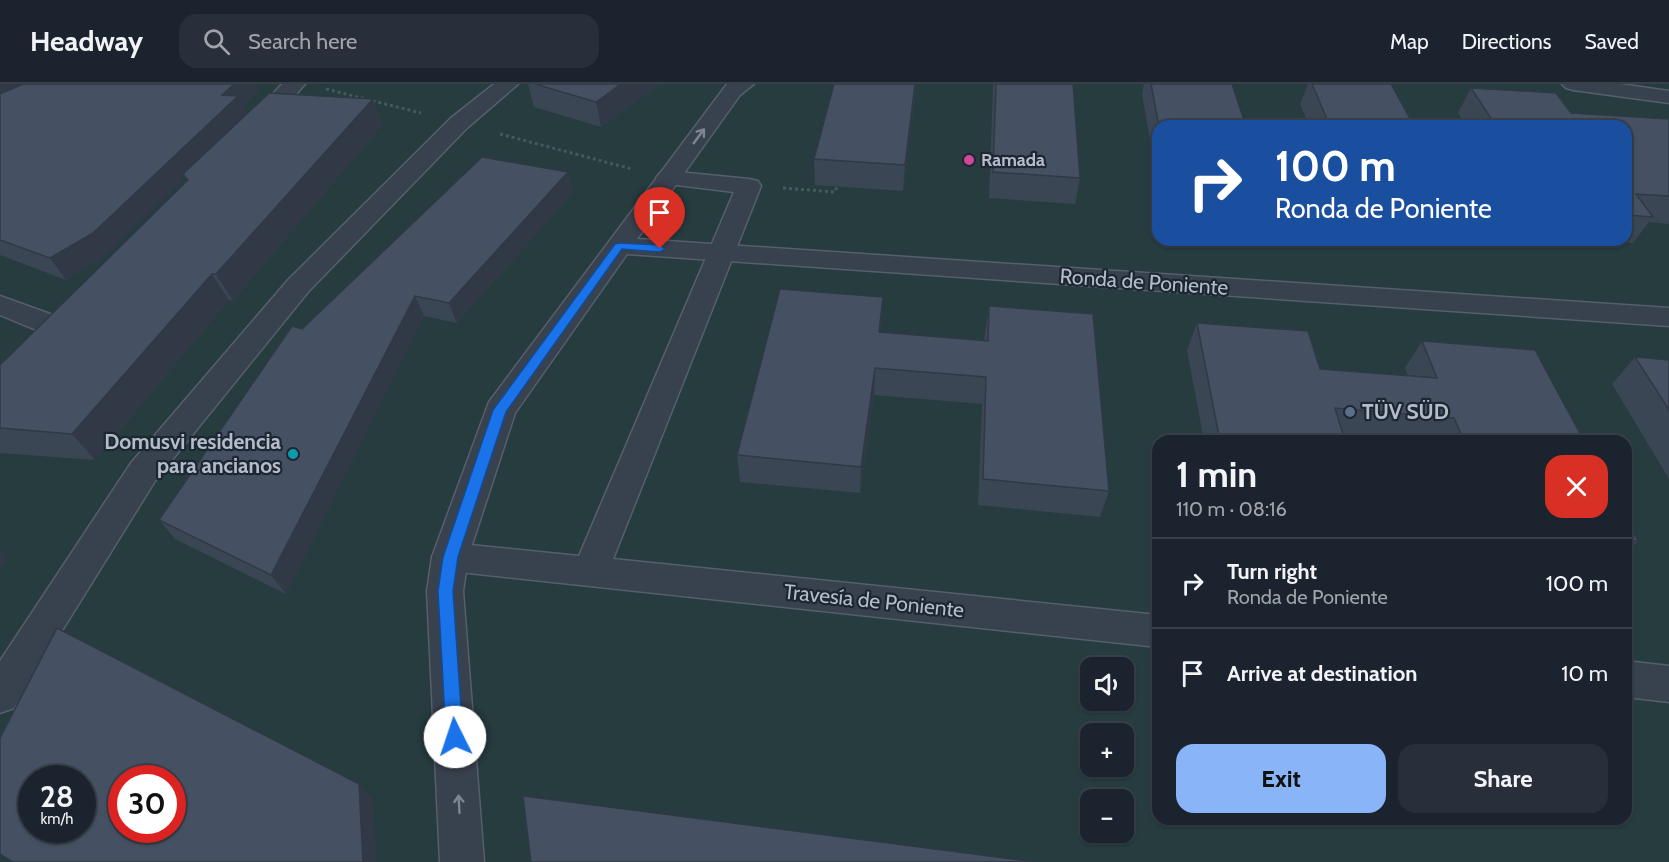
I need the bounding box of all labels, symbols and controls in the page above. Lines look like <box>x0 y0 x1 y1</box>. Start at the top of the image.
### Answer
search box <box>179 14 599 68</box>
text: Headway <box>30 24 143 58</box>
icon: search <box>200 25 233 58</box>
text: Search here <box>248 28 357 55</box>
text: Map <box>1390 29 1429 54</box>
text: Directions <box>1462 29 1551 54</box>
text: Saved <box>1584 29 1639 54</box>
one-way arrow <box>693 129 705 145</box>
text: 100 m <box>1275 140 1396 192</box>
icon: right <box>1176 144 1254 222</box>
place label: Ramada <box>981 149 1045 171</box>
marker: Ramada <box>962 153 976 167</box>
pin <box>634 187 685 249</box>
text: Ronda de Poniente <box>1275 192 1492 225</box>
icon: arrive <box>643 196 676 229</box>
street label: Ronda de Poniente <box>1059 263 1229 300</box>
place label: TÜV SÜD <box>1362 399 1449 424</box>
marker: TÜV SÜD <box>1343 405 1357 419</box>
place label: Domusvi residencia para ancianos <box>104 429 282 478</box>
marker: Domusvi residencia para ancianos <box>286 447 300 461</box>
text: 1 min <box>1176 452 1257 496</box>
button: close <box>1545 455 1608 518</box>
text: 110 m · 08:16 <box>1176 497 1287 521</box>
text: Turn right <box>1227 558 1317 585</box>
icon: right <box>1176 567 1209 600</box>
text: 100 m <box>1546 570 1608 597</box>
street label: Travesía de Poniente <box>783 579 966 622</box>
text: Ronda de Poniente <box>1227 585 1388 609</box>
map controls <box>1080 657 1134 843</box>
button: sound <box>1080 657 1134 711</box>
icon: arrive <box>1176 657 1209 690</box>
text: Arrive at destination <box>1227 660 1417 687</box>
text: 10 m <box>1561 660 1608 687</box>
position arrow <box>423 705 487 769</box>
button: + <box>1080 723 1134 777</box>
button: Exit <box>1176 744 1386 813</box>
button: Share <box>1398 744 1608 813</box>
speed limit sign: 30 <box>108 765 186 843</box>
text: 28 <box>40 778 74 815</box>
button: − <box>1080 789 1134 843</box>
one-way arrow <box>453 794 464 814</box>
text: km/h <box>41 810 73 828</box>

